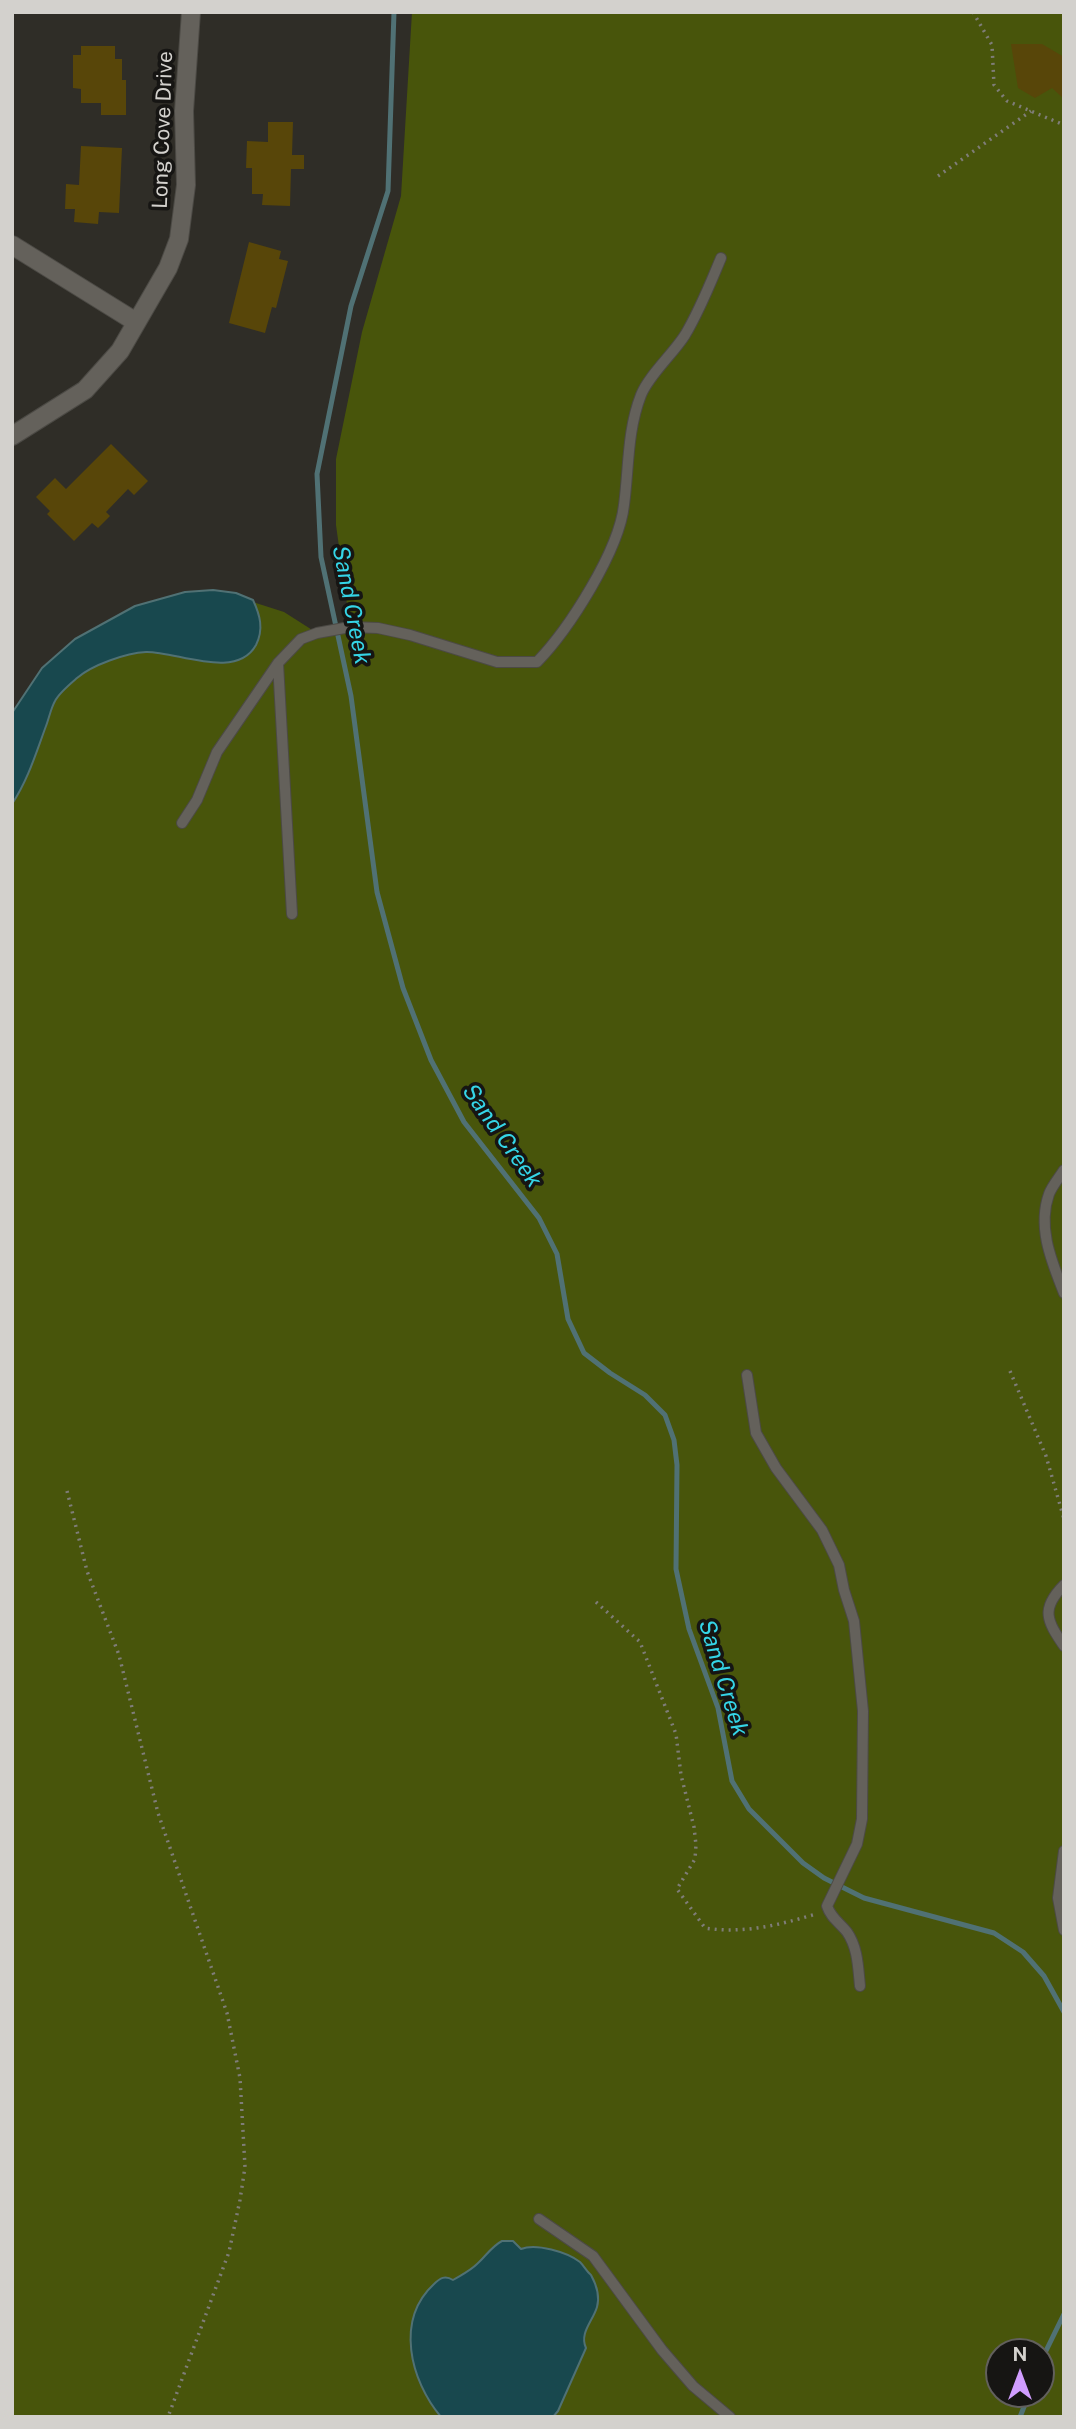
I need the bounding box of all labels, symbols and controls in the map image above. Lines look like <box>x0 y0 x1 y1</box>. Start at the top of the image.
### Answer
street label: Long Cove Drive <box>148 51 178 209</box>
water label: Sand Creek <box>326 543 376 667</box>
water label: Sand Creek <box>456 1079 548 1193</box>
water label: Sand Creek <box>692 1617 754 1739</box>
north arrow <box>985 2338 1055 2408</box>
text: N <box>1013 2343 1027 2365</box>

